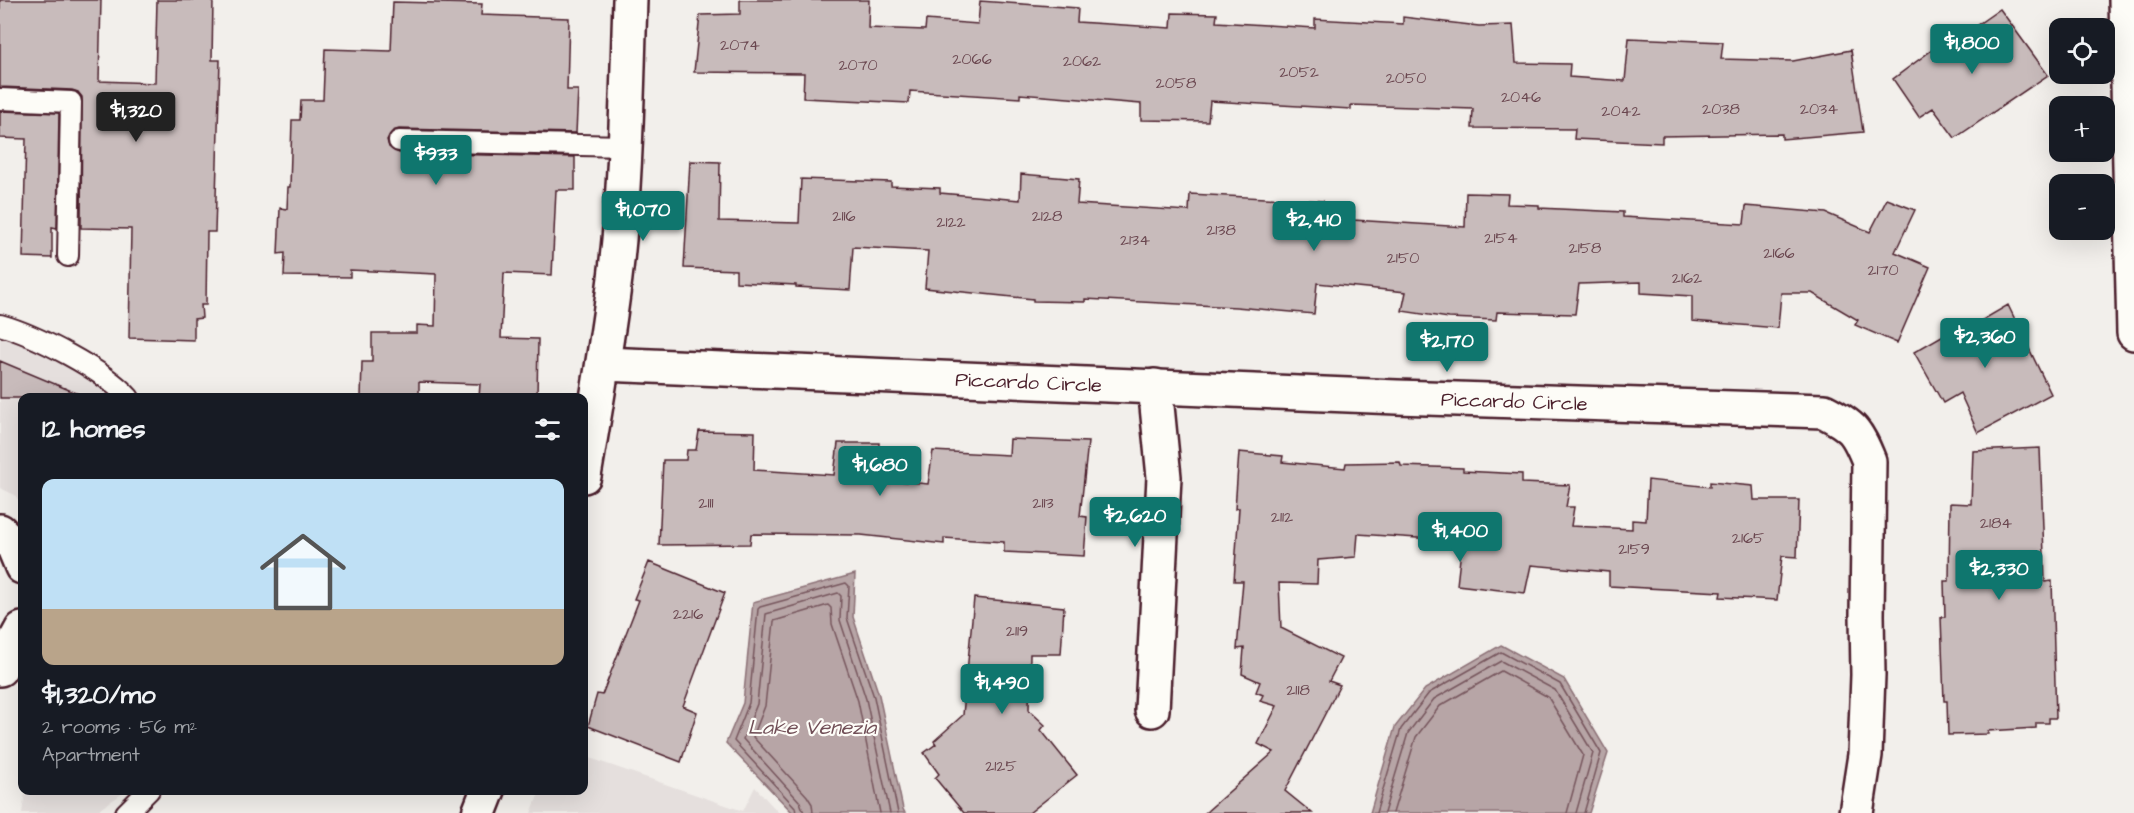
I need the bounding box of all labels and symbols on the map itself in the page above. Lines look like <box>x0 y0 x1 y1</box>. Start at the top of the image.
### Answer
pin: $1,800 <box>1923 24 2021 75</box>
house number: 2074 <box>720 34 760 56</box>
house number: 2066 <box>952 48 992 70</box>
house number: 2062 <box>1063 50 1101 72</box>
house number: 2070 <box>838 54 878 76</box>
house number: 2052 <box>1279 61 1319 83</box>
house number: 2050 <box>1386 67 1426 89</box>
house number: 2058 <box>1156 72 1196 94</box>
house number: 2046 <box>1501 86 1541 108</box>
pin: $1,320 <box>87 92 185 143</box>
house number: 2038 <box>1702 98 1740 120</box>
house number: 2034 <box>1800 98 1838 120</box>
house number: 2042 <box>1601 100 1641 122</box>
pin: $933 <box>400 135 472 186</box>
pin: $1,070 <box>594 191 692 242</box>
pin: $2,410 <box>1265 201 1363 252</box>
house number: 2116 <box>832 205 856 227</box>
house number: 2128 <box>1032 205 1062 227</box>
house number: 2122 <box>936 211 966 233</box>
house number: 2138 <box>1206 219 1236 241</box>
house number: 2154 <box>1484 227 1518 249</box>
house number: 2134 <box>1120 229 1150 251</box>
house number: 2158 <box>1569 237 1601 259</box>
house number: 2166 <box>1763 242 1795 264</box>
house number: 2150 <box>1387 247 1419 269</box>
house number: 2170 <box>1867 259 1899 281</box>
house number: 2162 <box>1672 267 1702 289</box>
pin: $2,360 <box>1936 318 2034 369</box>
pin: $2,170 <box>1398 322 1496 373</box>
street label: Piccardo Circle <box>955 366 1103 400</box>
street label: Piccardo Circle <box>1440 385 1588 418</box>
pin: $1,680 <box>831 446 929 497</box>
house number: 2111 <box>698 492 714 514</box>
house number: 2113 <box>1032 492 1054 514</box>
pin: $2,620 <box>1086 497 1184 548</box>
house number: 2112 <box>1271 506 1293 528</box>
pin: $1,400 <box>1411 512 1509 563</box>
house number: 2184 <box>1980 512 2012 534</box>
house number: 2165 <box>1732 527 1765 549</box>
house number: 2159 <box>1618 538 1650 560</box>
pin: $2,330 <box>1950 550 2048 601</box>
house number: 2216 <box>673 603 703 625</box>
house number: 2119 <box>1006 620 1028 642</box>
pin: $1,490 <box>953 664 1051 715</box>
house number: 2118 <box>1286 679 1310 701</box>
water label: Lake Venezia <box>748 713 878 742</box>
house number: 2125 <box>985 755 1018 777</box>

